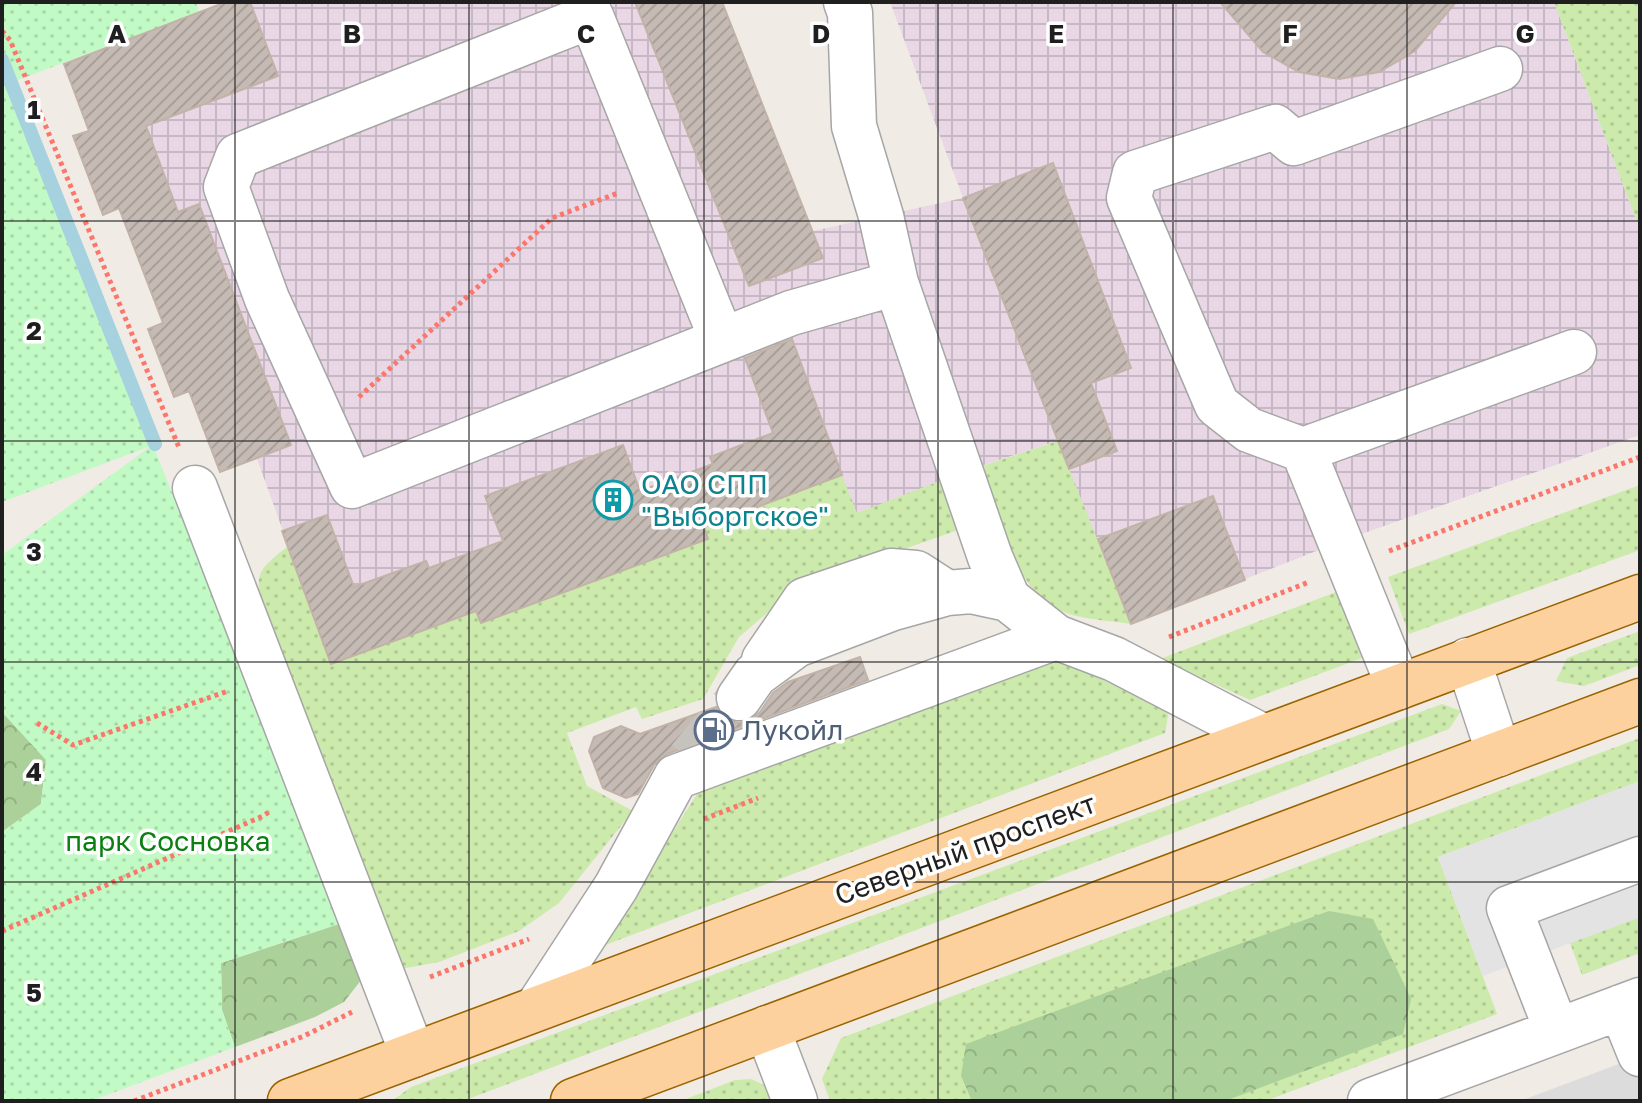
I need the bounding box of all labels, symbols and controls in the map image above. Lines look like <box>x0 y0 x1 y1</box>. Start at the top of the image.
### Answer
text: A <box>108 18 127 49</box>
text: B <box>343 18 361 49</box>
text: C <box>577 18 595 49</box>
text: D <box>812 18 830 49</box>
text: E <box>1048 18 1064 49</box>
text: F <box>1282 18 1298 49</box>
text: G <box>1515 18 1535 49</box>
text: 1 <box>27 94 41 125</box>
text: 2 <box>26 315 42 346</box>
place label: ОАО СПП "Выборгское" <box>641 467 829 532</box>
building icon: ОАО СПП "Выборгское" <box>592 479 634 521</box>
text: 3 <box>26 536 42 567</box>
fuel station icon: Лукойл <box>693 709 735 751</box>
place label: Лукойл <box>742 713 844 746</box>
text: 4 <box>26 756 42 787</box>
street label: Северный проспект <box>830 786 1100 911</box>
park label: парк Сосновка <box>65 824 271 857</box>
text: 5 <box>26 977 42 1008</box>

